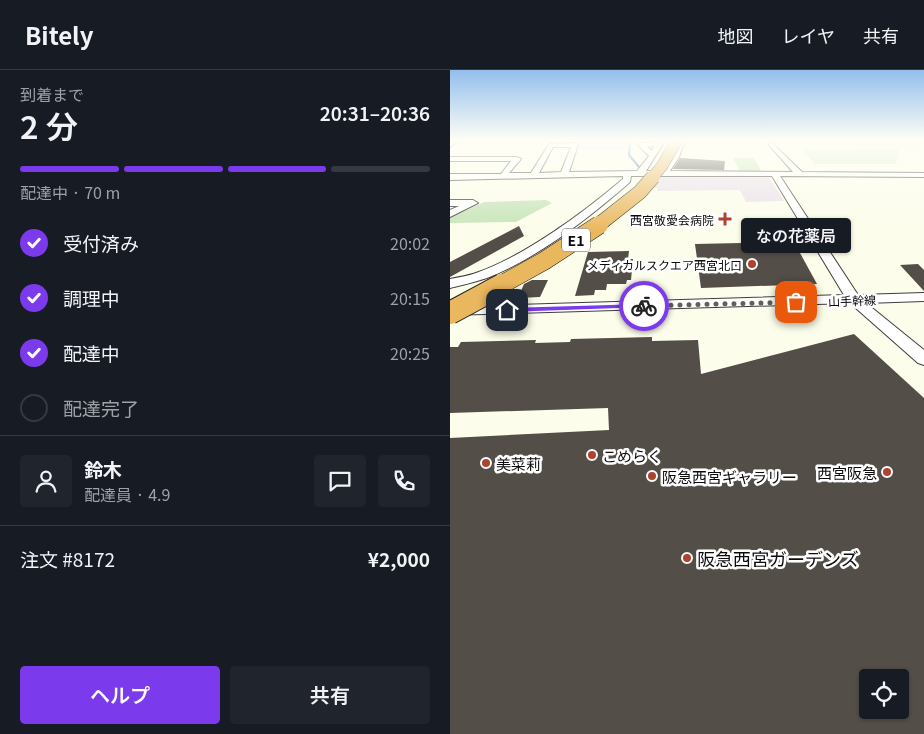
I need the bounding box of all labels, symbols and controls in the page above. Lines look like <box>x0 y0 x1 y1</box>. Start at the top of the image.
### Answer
text: Bitely <box>25 17 93 52</box>
text: 地図 <box>718 22 754 48</box>
text: レイヤ <box>782 22 835 48</box>
text: 共有 <box>863 22 899 48</box>
text: 到着まで <box>20 82 84 106</box>
text: 20:31–20:36 <box>320 99 430 126</box>
text: 2 分 <box>20 102 78 148</box>
text: 配達中 · 70 m <box>20 180 120 204</box>
place label: 西宮敬愛会病院 <box>630 211 714 228</box>
marker: 西宮敬愛会病院 <box>718 212 732 226</box>
callout: なの花薬局 <box>741 217 851 252</box>
text: なの花薬局 <box>756 223 836 247</box>
road number: E1 <box>562 228 590 252</box>
icon: check <box>20 229 48 257</box>
text: 受付済み <box>63 229 139 256</box>
text: 20:02 <box>390 231 430 255</box>
place label: メディカルスクエア西宮北口 <box>587 256 742 273</box>
marker: メディカルスクエア西宮北口 <box>746 258 758 270</box>
courier <box>619 281 669 331</box>
pin <box>775 281 817 323</box>
icon: check <box>20 284 48 312</box>
text: 調理中 <box>63 284 120 311</box>
text: 20:15 <box>390 286 430 310</box>
icon: bag <box>782 288 810 316</box>
pin <box>486 289 528 331</box>
street label: 山手幹線 <box>828 291 876 309</box>
icon: bike <box>630 292 658 320</box>
icon: home <box>493 296 521 324</box>
icon: check <box>20 339 48 367</box>
text: 配達中 <box>63 339 120 366</box>
text: 20:25 <box>390 341 430 365</box>
text: 配達完了 <box>63 394 139 421</box>
place label: こめらく <box>602 445 662 466</box>
marker: こめらく <box>586 449 598 461</box>
place label: 美菜莉 <box>496 453 541 474</box>
button: person <box>20 455 72 507</box>
text: 鈴木 <box>84 455 122 482</box>
button: chat <box>314 455 366 507</box>
button: phone <box>378 455 430 507</box>
marker: 美菜莉 <box>480 457 492 469</box>
place label: 西宮阪急 <box>817 462 877 483</box>
place label: 阪急西宮ギャラリー <box>662 466 797 487</box>
marker: 西宮阪急 <box>881 466 893 478</box>
marker: 阪急西宮ギャラリー <box>646 470 658 482</box>
text: 配達員 · 4.9 <box>84 482 170 506</box>
text: 注文 #8172 <box>20 545 115 572</box>
text: ¥2,000 <box>368 545 430 572</box>
place label: 阪急西宮ガーデンズ <box>697 545 859 571</box>
marker: 阪急西宮ガーデンズ <box>681 552 693 564</box>
button: ヘルプ <box>20 666 220 724</box>
button: 共有 <box>230 666 430 724</box>
map controls <box>859 669 909 719</box>
button: locate <box>859 669 909 719</box>

